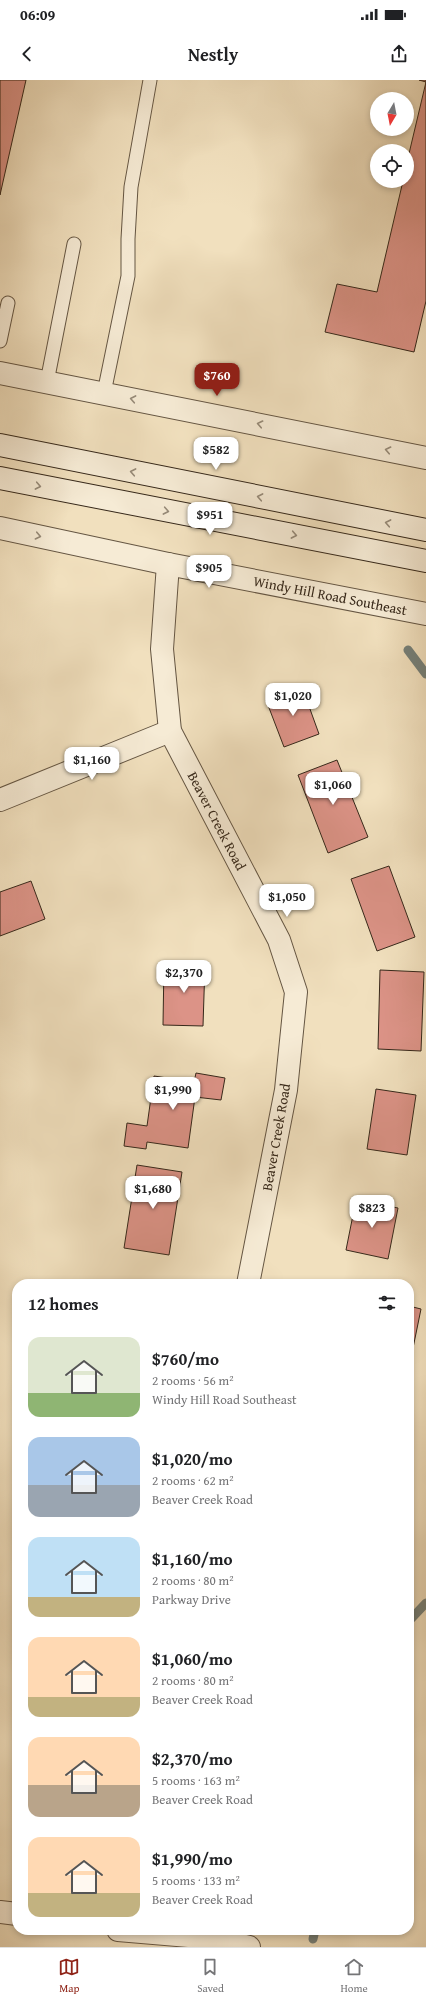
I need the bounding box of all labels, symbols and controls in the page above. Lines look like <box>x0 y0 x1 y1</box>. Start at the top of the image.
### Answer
text: 06:09 <box>20 4 55 25</box>
text: Nestly <box>188 41 238 68</box>
icon: back <box>16 43 38 65</box>
icon: share <box>388 43 410 65</box>
north arrow <box>370 92 414 136</box>
map controls <box>370 92 414 188</box>
button: locate <box>370 144 414 188</box>
pin: $760 <box>193 363 241 397</box>
text: $760 <box>204 366 230 385</box>
one-way arrow <box>130 395 136 403</box>
one-way arrow <box>257 420 264 428</box>
pin: $582 <box>192 437 240 471</box>
text: $582 <box>203 440 229 459</box>
one-way arrow <box>385 446 391 455</box>
one-way arrow <box>130 468 136 476</box>
one-way arrow <box>35 481 41 490</box>
one-way arrow <box>257 494 263 502</box>
pin: $951 <box>186 502 234 536</box>
text: $951 <box>197 505 223 524</box>
one-way arrow <box>163 506 169 514</box>
one-way arrow <box>385 519 391 527</box>
one-way arrow <box>290 531 297 539</box>
one-way arrow <box>35 532 41 540</box>
pin: $905 <box>185 555 233 589</box>
text: $905 <box>196 558 222 577</box>
street label: Windy Hill Road Southeast <box>252 571 409 620</box>
pin: $1,020 <box>260 683 326 717</box>
text: $1,020 <box>274 686 312 705</box>
pin: $1,160 <box>59 747 125 781</box>
text: $1,160 <box>73 750 111 769</box>
street label: Beaver Creek Road <box>183 768 251 874</box>
pin: $1,060 <box>300 772 366 806</box>
text: $1,060 <box>314 775 352 794</box>
pin: $1,050 <box>254 884 320 918</box>
text: $1,050 <box>268 887 306 906</box>
pin: $2,370 <box>151 960 217 994</box>
text: $2,370 <box>165 963 203 982</box>
pin: $1,990 <box>140 1077 206 1111</box>
text: $1,990 <box>154 1080 192 1099</box>
street label: Beaver Creek Road <box>257 1081 295 1192</box>
pin: $1,680 <box>120 1176 186 1210</box>
text: $1,680 <box>134 1179 172 1198</box>
pin: $823 <box>348 1195 396 1229</box>
text: $823 <box>359 1198 385 1217</box>
text: 12 homes <box>28 1291 99 1316</box>
icon: filters <box>376 1292 398 1314</box>
text: $760/mo <box>152 1346 219 1371</box>
icon: home <box>60 1353 108 1401</box>
text: 2 rooms · 56 m² <box>152 1371 234 1390</box>
text: Windy Hill Road Southeast <box>152 1390 297 1409</box>
text: $1,020/mo <box>152 1446 233 1471</box>
icon: home <box>60 1453 108 1501</box>
text: 2 rooms · 62 m² <box>152 1471 234 1490</box>
text: Beaver Creek Road <box>152 1490 253 1509</box>
text: $1,160/mo <box>152 1546 233 1571</box>
icon: home <box>60 1553 108 1601</box>
text: 2 rooms · 80 m² <box>152 1571 234 1590</box>
text: Parkway Drive <box>152 1590 231 1609</box>
text: $1,060/mo <box>152 1646 233 1671</box>
icon: home <box>60 1653 108 1701</box>
text: 2 rooms · 80 m² <box>152 1671 234 1690</box>
text: Beaver Creek Road <box>152 1690 253 1709</box>
text: $2,370/mo <box>152 1746 233 1771</box>
icon: home <box>60 1753 108 1801</box>
text: 5 rooms · 163 m² <box>152 1771 240 1790</box>
text: Beaver Creek Road <box>152 1790 253 1809</box>
text: $1,990/mo <box>152 1846 233 1871</box>
icon: home <box>60 1853 108 1901</box>
text: 5 rooms · 133 m² <box>152 1871 240 1890</box>
text: Beaver Creek Road <box>152 1890 253 1909</box>
tab: Map <box>58 1956 80 1996</box>
tab: Saved <box>197 1956 224 1996</box>
tab: Home <box>341 1956 368 1996</box>

